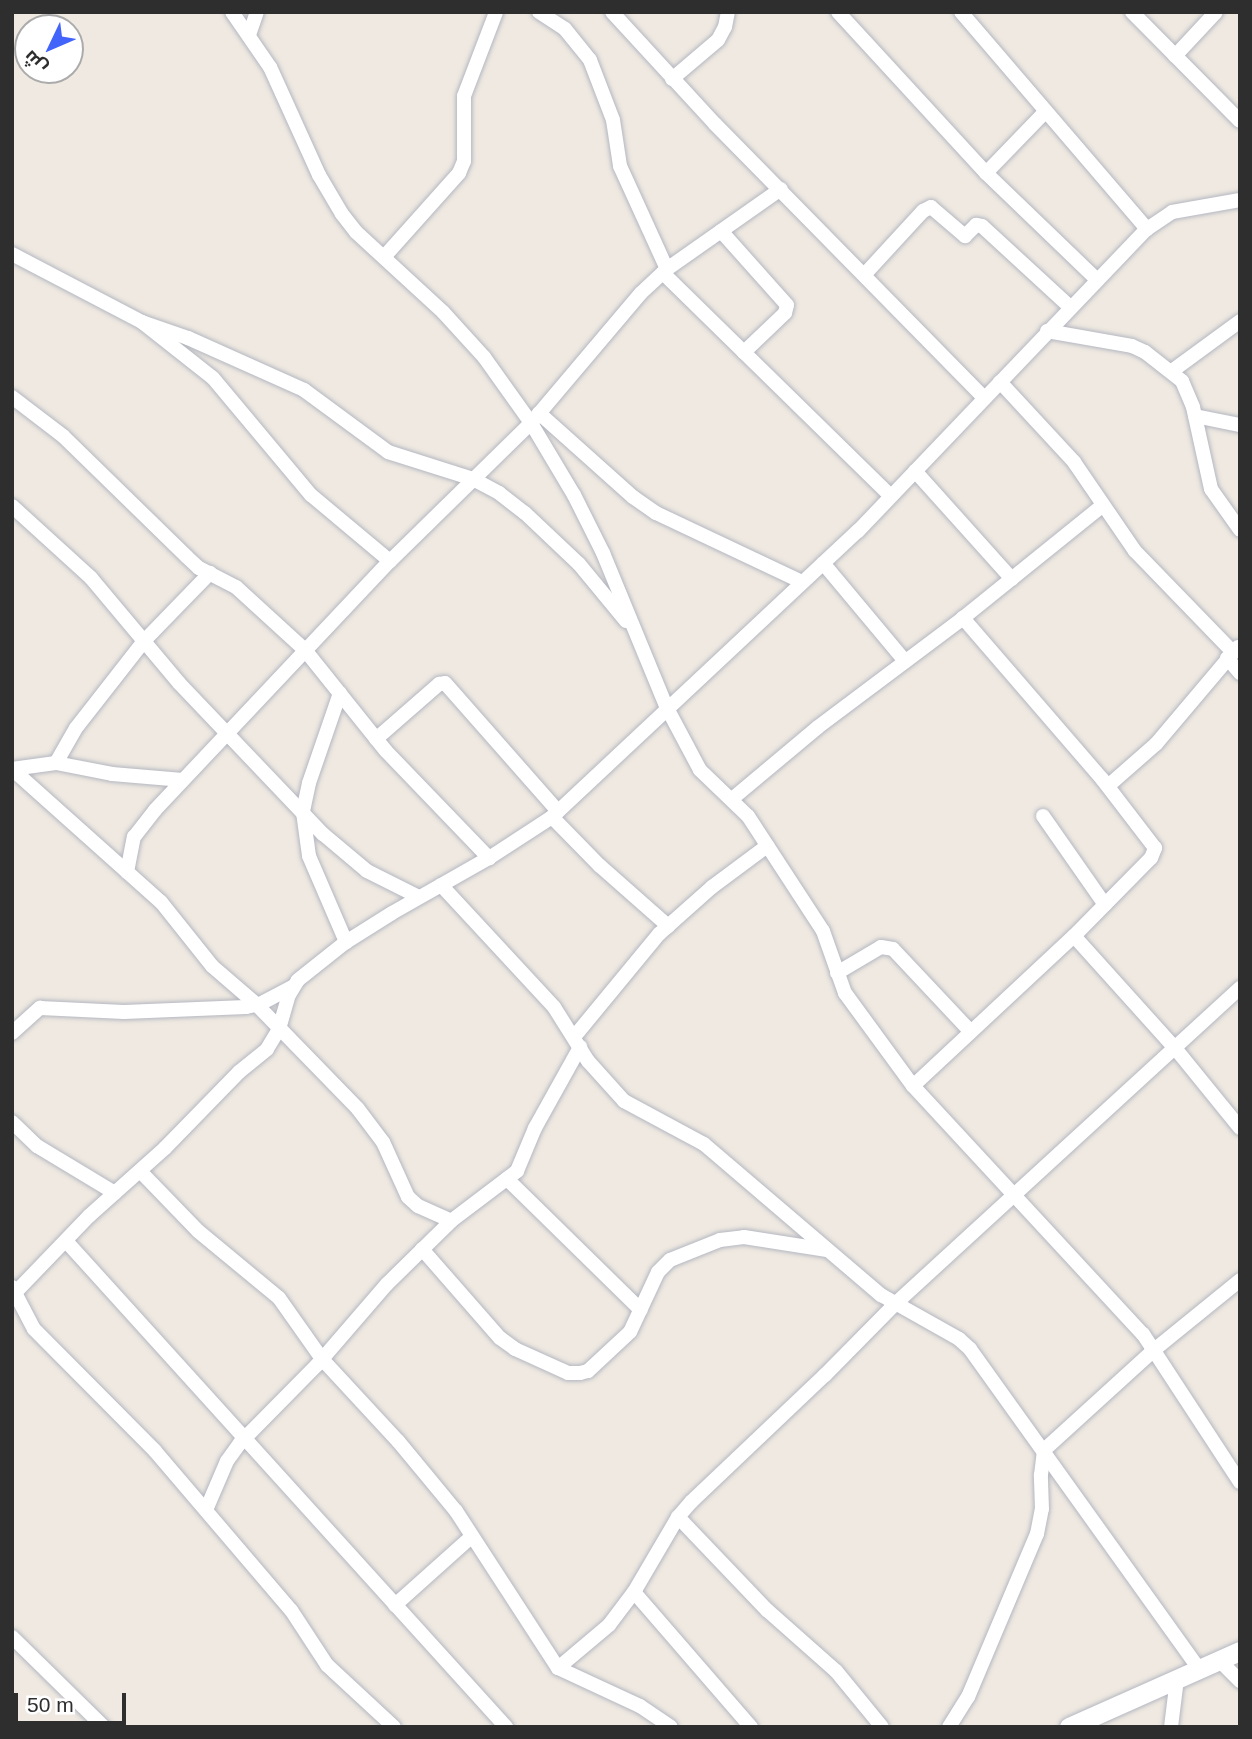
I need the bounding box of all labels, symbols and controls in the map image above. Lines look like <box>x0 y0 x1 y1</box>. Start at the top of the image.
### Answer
north arrow <box>14 14 84 84</box>
text: ش <box>19 46 51 79</box>
scale bar <box>18 1680 130 1724</box>
text: 50 m <box>27 1693 74 1716</box>

